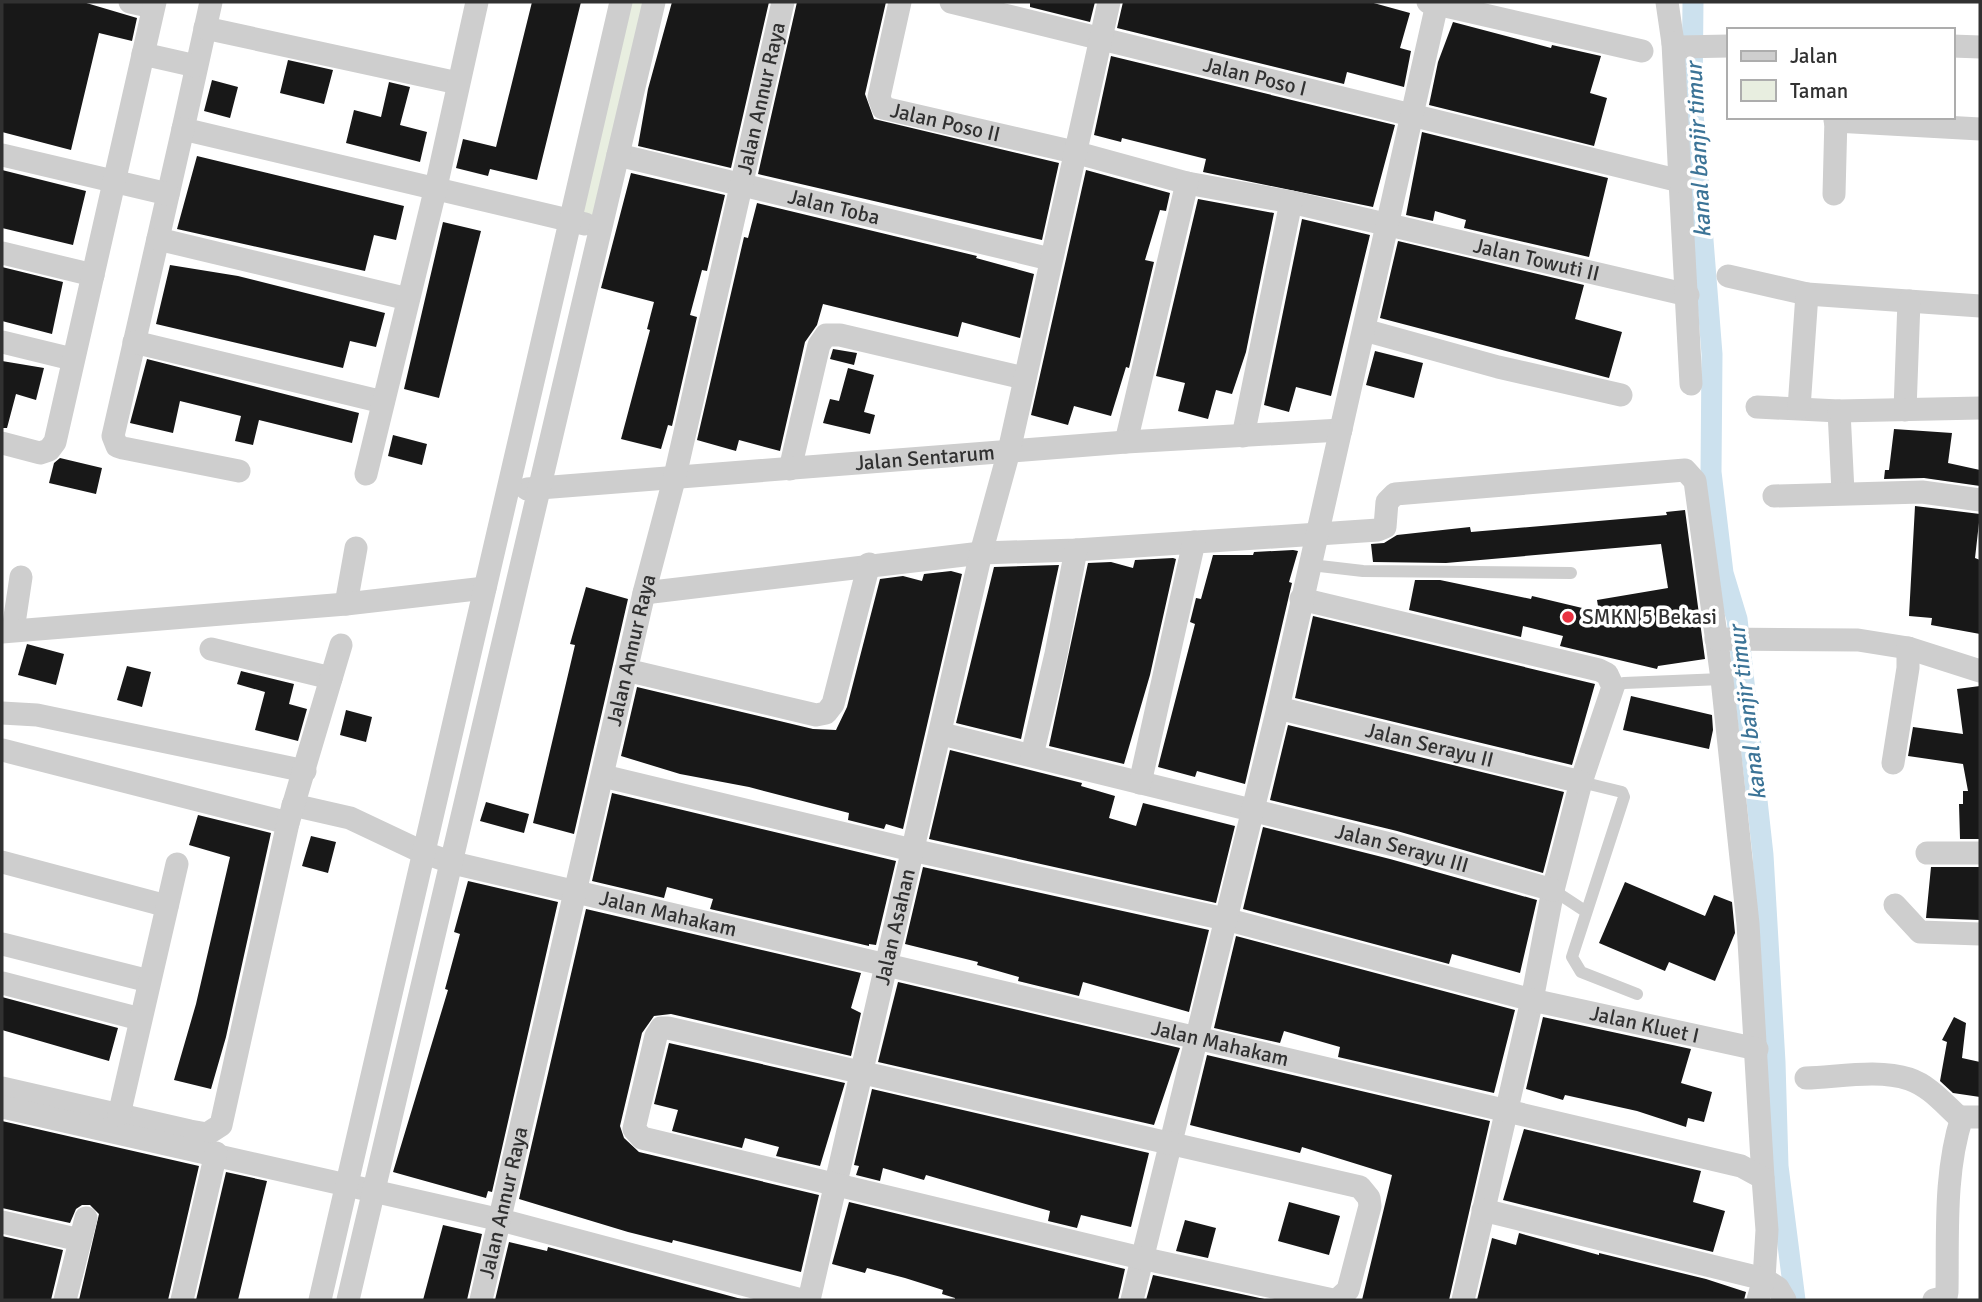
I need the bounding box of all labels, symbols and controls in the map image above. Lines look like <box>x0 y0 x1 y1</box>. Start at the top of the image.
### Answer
street label: Jalan Annur Raya <box>731 20 791 177</box>
legend <box>1727 28 1954 119</box>
text: Jalan <box>1790 43 1838 69</box>
street label: Jalan Poso I <box>1201 51 1309 102</box>
water label: kanal banjir timur <box>1679 58 1718 238</box>
text: Taman <box>1790 78 1848 104</box>
street label: Jalan Poso II <box>888 97 1003 148</box>
street label: Jalan Toba <box>785 183 882 231</box>
street label: Jalan Towuti II <box>1471 232 1602 287</box>
street label: Jalan Sentarum <box>854 439 996 476</box>
street label: Jalan Annur Raya <box>601 571 661 729</box>
place label: SMKN 5 Bekasi <box>1582 604 1717 630</box>
marker: SMKN 5 Bekasi <box>1560 609 1576 625</box>
water label: kanal banjir timur <box>1722 621 1773 802</box>
street label: Jalan Serayu II <box>1363 717 1496 773</box>
street label: Jalan Serayu III <box>1333 818 1472 879</box>
street label: Jalan Asahan <box>869 866 921 988</box>
street label: Jalan Mahakam <box>597 885 739 942</box>
street label: Jalan Kluet I <box>1588 1000 1702 1049</box>
street label: Jalan Mahakam <box>1149 1015 1291 1072</box>
street label: Jalan Annur Raya <box>473 1124 534 1281</box>

